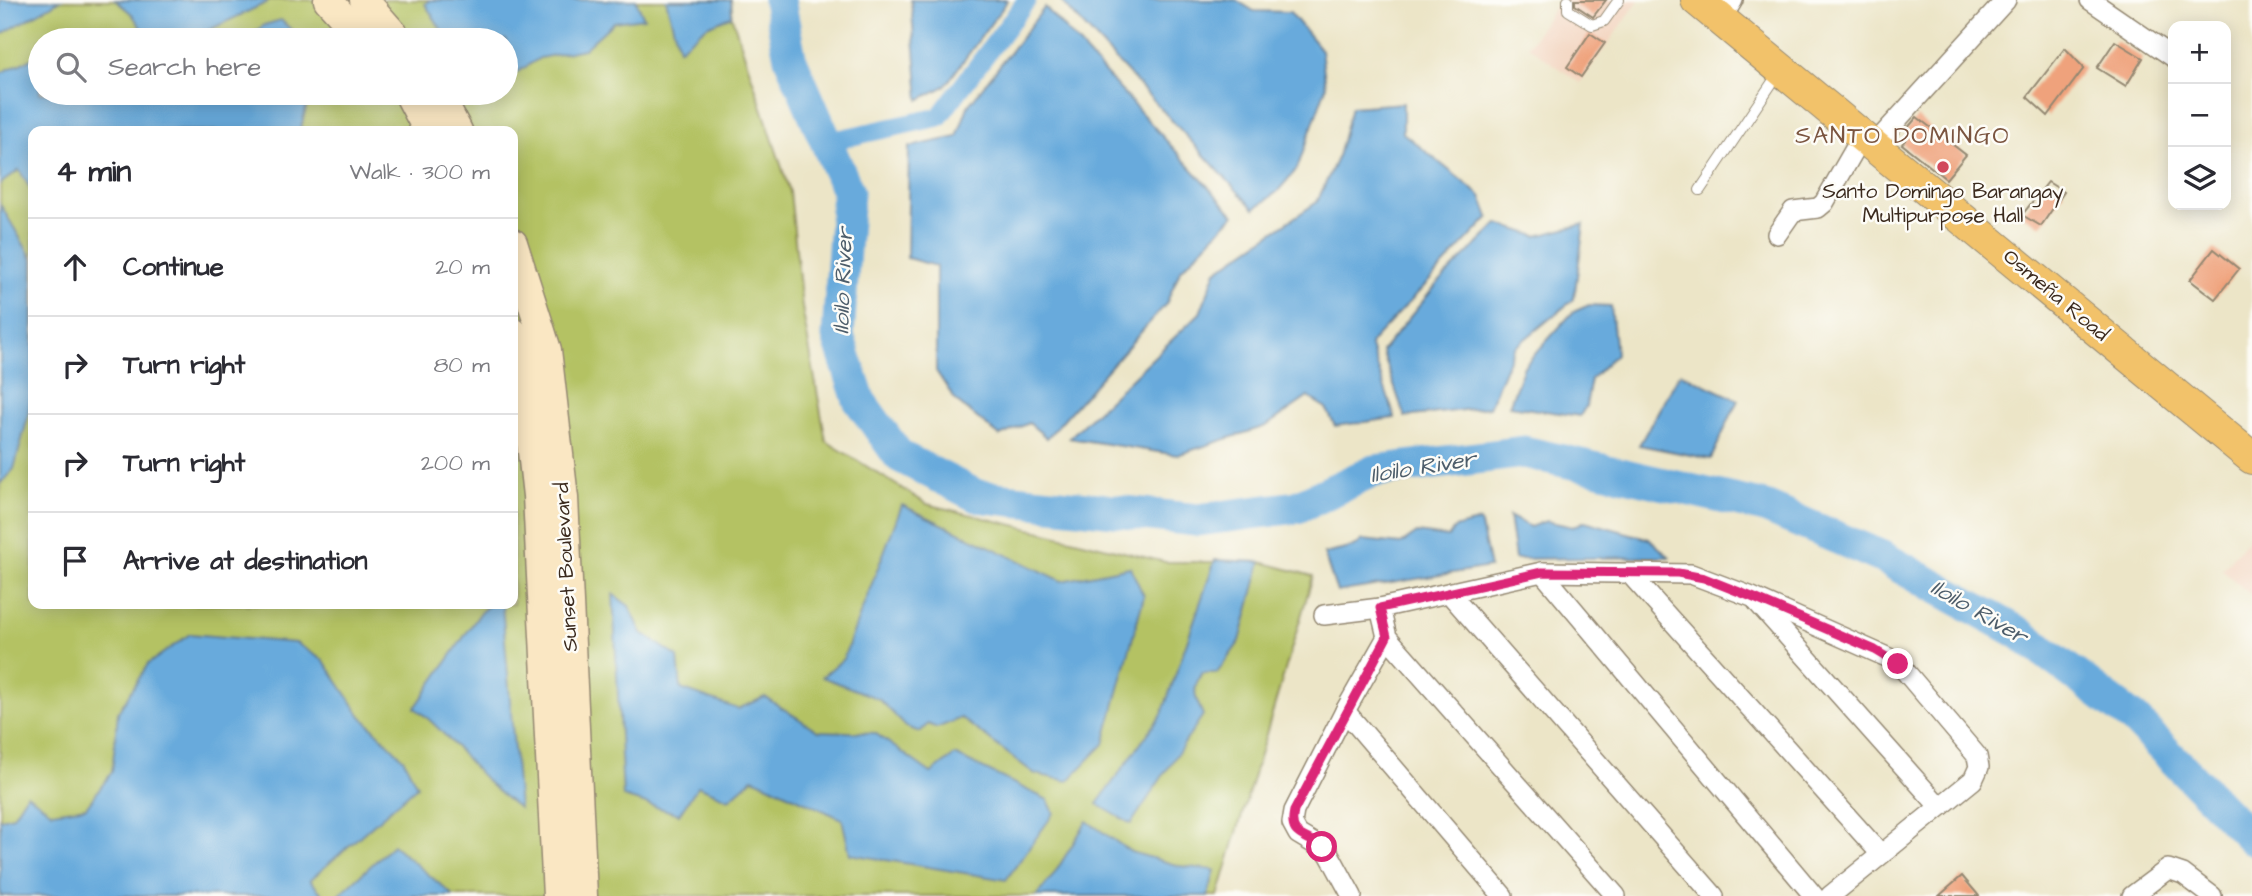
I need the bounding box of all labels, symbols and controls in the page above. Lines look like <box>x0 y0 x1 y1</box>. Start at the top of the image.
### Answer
map controls <box>2168 21 2231 210</box>
button: + <box>2168 21 2231 84</box>
search box <box>28 28 518 105</box>
icon: search <box>52 48 90 86</box>
text: Search here <box>108 49 261 85</box>
button: − <box>2168 84 2231 147</box>
district label: SANTO DOMINGO <box>1795 119 2011 153</box>
button: layers <box>2168 147 2231 210</box>
text: 4 min <box>56 151 131 193</box>
text: Walk · 300 m <box>349 156 490 188</box>
marker: Santo Domingo Barangay Multipurpose Hall <box>1935 159 1951 175</box>
place label: Santo Domingo Barangay Multipurpose Hall <box>1822 177 2064 231</box>
water label: Iloilo River <box>825 225 861 335</box>
street label: Osmeña Road <box>1997 242 2115 348</box>
icon: ahead <box>56 248 94 286</box>
text: Continue <box>123 249 224 285</box>
text: 20 m <box>435 251 490 283</box>
icon: right <box>56 346 94 384</box>
text: Turn right <box>123 347 245 383</box>
text: 80 m <box>433 349 490 381</box>
water label: Iloilo River <box>1368 443 1480 491</box>
icon: right <box>56 444 94 482</box>
text: Turn right <box>123 445 245 481</box>
text: 200 m <box>421 447 490 479</box>
street label: Sunset Boulevard <box>547 481 585 652</box>
icon: arrive <box>56 542 94 580</box>
text: Arrive at destination <box>123 543 368 579</box>
water label: Iloilo River <box>1925 572 2035 654</box>
route end <box>1882 648 1913 679</box>
route start <box>1306 831 1337 862</box>

